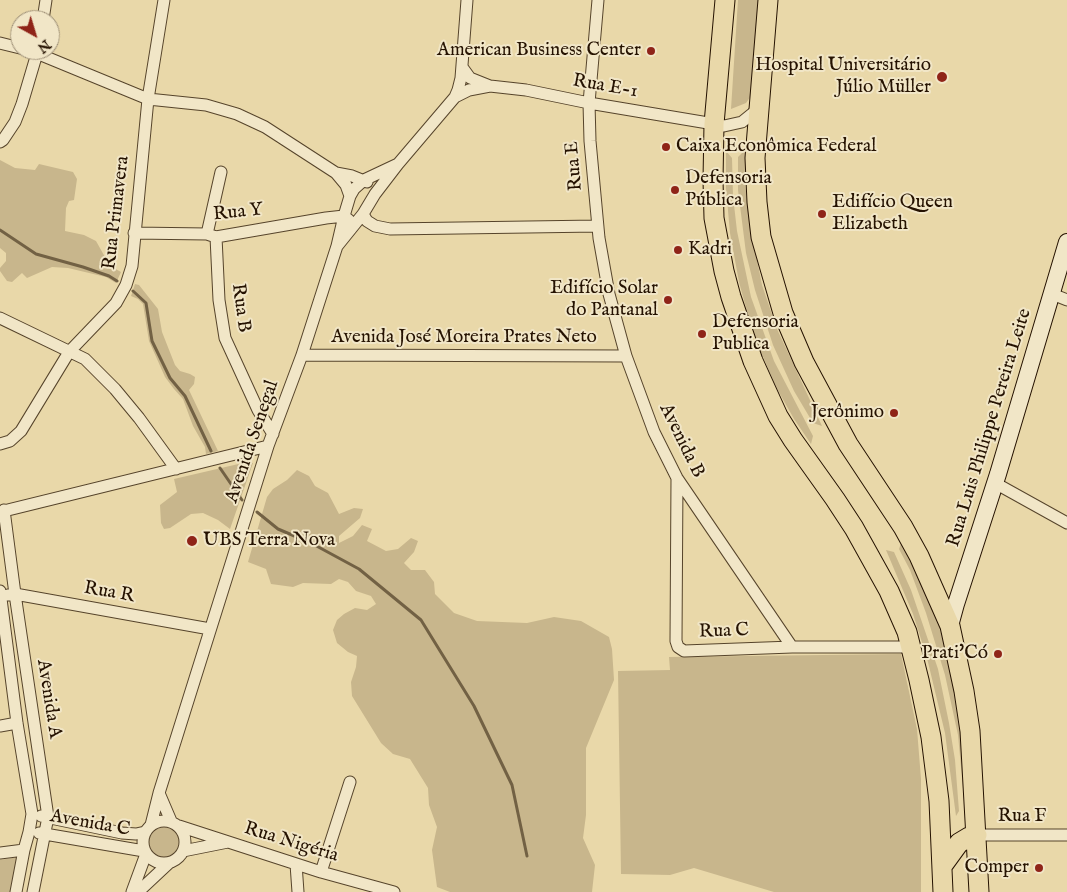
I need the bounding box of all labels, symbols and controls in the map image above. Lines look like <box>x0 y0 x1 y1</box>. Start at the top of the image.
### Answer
north arrow <box>10 10 60 60</box>
text: N <box>33 35 54 57</box>
place label: American Business Center <box>437 40 641 62</box>
marker: American Business Center <box>645 45 657 57</box>
place label: Hospital Universitário Júlio Müller <box>755 55 931 99</box>
street label: Rua E-1 <box>571 70 639 104</box>
marker: Hospital Universitário Júlio Müller <box>935 70 949 84</box>
place label: Caixa Econômica Federal <box>676 136 876 158</box>
street label: Rua E <box>561 140 589 192</box>
marker: Caixa Econômica Federal <box>660 141 672 153</box>
street label: Rua Primavera <box>99 155 135 271</box>
place label: Defensoria Pública <box>685 168 772 212</box>
marker: Defensoria Pública <box>669 184 681 196</box>
place label: Edifício Queen Elizabeth <box>832 192 953 236</box>
street label: Rua Y <box>212 199 264 227</box>
marker: Edifício Queen Elizabeth <box>816 208 828 220</box>
place label: Kadri <box>688 239 732 261</box>
marker: Kadri <box>672 244 684 256</box>
place label: Edifício Solar do Pantanal <box>550 278 658 322</box>
street label: Rua B <box>225 282 255 334</box>
marker: Edifício Solar do Pantanal <box>662 294 674 306</box>
street label: Rua Luis Philippe Pereira Leite <box>943 306 1037 550</box>
place label: Defensoria Publica <box>712 312 799 356</box>
street label: Avenida José Moreira Prates Neto <box>331 327 597 349</box>
marker: Defensoria Publica <box>696 328 708 340</box>
street label: Avenida Senegal <box>221 378 285 506</box>
street label: Avenida B <box>653 400 709 482</box>
place label: Jerônimo <box>811 402 884 424</box>
marker: Jerônimo <box>888 407 900 419</box>
place label: UBS Terra Nova <box>203 530 335 552</box>
marker: UBS Terra Nova <box>185 534 199 548</box>
street label: Rua R <box>82 577 136 609</box>
street label: Rua C <box>699 620 749 644</box>
place label: Prati'Có <box>921 643 988 665</box>
marker: Prati'Có <box>992 648 1004 660</box>
street label: Avenida A <box>30 658 66 740</box>
street label: Avenida C <box>48 806 132 842</box>
street label: Rua F <box>998 806 1046 828</box>
street label: Rua Nigéria <box>241 818 341 868</box>
place label: Comper <box>965 857 1029 879</box>
marker: Comper <box>1033 862 1045 874</box>

